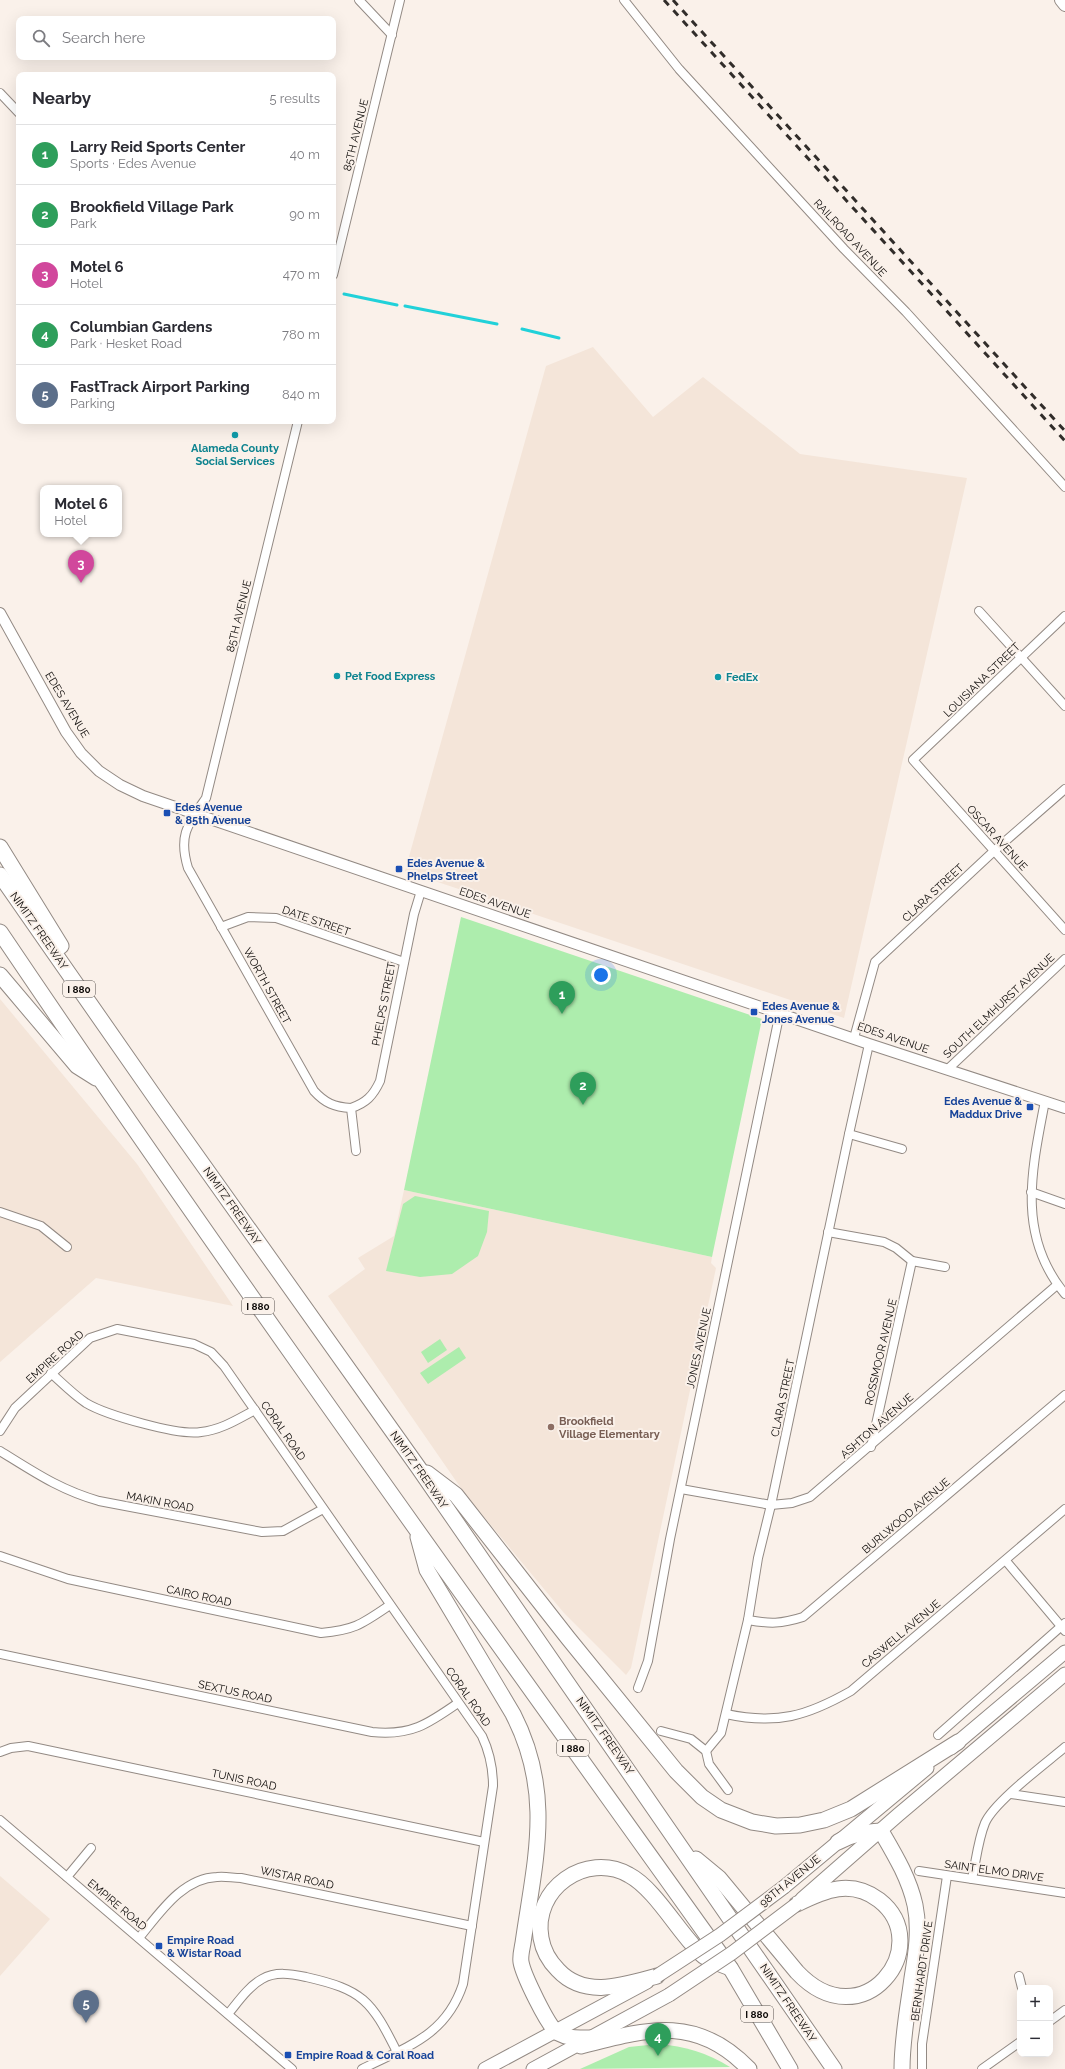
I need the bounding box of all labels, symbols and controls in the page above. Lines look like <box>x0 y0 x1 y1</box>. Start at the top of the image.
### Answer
search box <box>16 16 336 60</box>
icon: search <box>30 27 52 49</box>
text: Search here <box>62 29 145 47</box>
text: Nearby <box>32 88 91 108</box>
text: 5 results <box>269 91 320 106</box>
street label: 85TH AVENUE <box>341 97 371 172</box>
text: Larry Reid Sports Center <box>70 138 245 156</box>
text: 1 <box>42 147 48 162</box>
text: 40 m <box>290 147 320 162</box>
text: Sports · Edes Avenue <box>70 156 196 171</box>
street label: RAILROAD AVENUE <box>811 197 889 280</box>
text: Brookfield Village Park <box>70 198 234 216</box>
text: 2 <box>41 207 49 222</box>
text: 90 m <box>289 207 320 222</box>
text: Park <box>70 216 97 231</box>
text: Motel 6 <box>70 258 124 276</box>
text: 3 <box>41 267 49 282</box>
text: 470 m <box>283 267 320 282</box>
text: Hotel <box>70 276 103 291</box>
text: Columbian Gardens <box>70 318 212 336</box>
text: 4 <box>41 327 49 342</box>
text: 780 m <box>282 327 320 342</box>
text: Park · Hesket Road <box>70 336 182 351</box>
text: FastTrack Airport Parking <box>70 378 250 396</box>
text: 5 <box>41 387 49 402</box>
text: 840 m <box>282 387 320 402</box>
text: Parking <box>70 396 115 411</box>
marker: Alameda County Social Services <box>230 430 240 440</box>
place label: Alameda County Social Services <box>191 442 279 468</box>
popup <box>40 485 122 537</box>
text: Motel 6 <box>54 495 108 513</box>
text: Hotel <box>54 513 87 528</box>
pin: 3 <box>68 550 94 583</box>
street label: 85TH AVENUE <box>224 578 254 653</box>
street label: LOUISIANA STREET <box>941 640 1023 720</box>
street label: EDES AVENUE <box>42 670 92 741</box>
place label: Pet Food Express <box>345 670 436 683</box>
marker: Pet Food Express <box>332 671 342 681</box>
place label: FedEx <box>726 671 758 684</box>
marker: FedEx <box>713 672 723 682</box>
place label: Edes Avenue & 85th Avenue <box>175 801 251 827</box>
street label: OSCAR AVENUE <box>964 802 1030 874</box>
marker: Edes Avenue & 85th Avenue <box>162 808 172 818</box>
place label: Edes Avenue & Phelps Street <box>407 857 485 883</box>
street label: CLARA STREET <box>900 861 967 925</box>
marker: Edes Avenue & Phelps Street <box>394 864 404 874</box>
street label: EDES AVENUE <box>458 885 533 921</box>
street label: NIMITZ FREEWAY <box>7 890 71 972</box>
street label: DATE STREET <box>280 903 352 939</box>
street label: WORTH STREET <box>241 946 293 1027</box>
street label: SOUTH ELMHURST AVENUE <box>941 951 1057 1061</box>
street label: PHELPS STREET <box>370 961 399 1047</box>
your location <box>591 965 611 985</box>
road number: I 880 <box>63 981 95 997</box>
pin: 1 <box>549 981 575 1014</box>
place label: Edes Avenue & Jones Avenue <box>762 1000 840 1026</box>
marker: Edes Avenue & Jones Avenue <box>749 1007 759 1017</box>
street label: EDES AVENUE <box>856 1020 931 1056</box>
pin: 2 <box>570 1072 596 1105</box>
place label: Edes Avenue & Maddux Drive <box>944 1095 1022 1121</box>
marker: Edes Avenue & Maddux Drive <box>1025 1102 1035 1112</box>
street label: NIMITZ FREEWAY <box>200 1165 264 1247</box>
street label: ROSSMOOR AVENUE <box>862 1297 900 1407</box>
road number: I 880 <box>242 1298 274 1314</box>
street label: JONES AVENUE <box>684 1306 714 1390</box>
street label: EMPIRE ROAD <box>23 1328 87 1386</box>
street label: CLARA STREET <box>768 1358 798 1438</box>
street label: ASHTON AVENUE <box>838 1391 916 1461</box>
street label: CORAL ROAD <box>258 1399 308 1463</box>
place label: Brookfield Village Elementary <box>559 1415 660 1441</box>
marker: Brookfield Village Elementary <box>546 1422 556 1432</box>
street label: NIMITZ FREEWAY <box>387 1429 451 1511</box>
street label: BURLWOOD AVENUE <box>859 1475 953 1557</box>
street label: MAKIN ROAD <box>125 1489 195 1515</box>
street label: CAIRO ROAD <box>165 1583 233 1609</box>
street label: CASWELL AVENUE <box>859 1597 943 1671</box>
street label: CORAL ROAD <box>443 1665 493 1729</box>
street label: SEXTUS ROAD <box>197 1678 273 1706</box>
street label: NIMITZ FREEWAY <box>573 1695 637 1777</box>
road number: I 880 <box>557 1740 589 1756</box>
street label: TUNIS ROAD <box>210 1767 278 1793</box>
street label: 98TH AVENUE <box>757 1852 823 1910</box>
street label: SAINT ELMO DRIVE <box>944 1858 1045 1884</box>
street label: WISTAR ROAD <box>259 1864 335 1892</box>
street label: EMPIRE ROAD <box>85 1877 149 1934</box>
street label: BERNHARDT DRIVE <box>909 1920 936 2022</box>
place label: Empire Road & Wistar Road <box>167 1934 241 1960</box>
marker: Empire Road & Wistar Road <box>154 1941 164 1951</box>
street label: NIMITZ FREEWAY <box>757 1961 819 2045</box>
map controls <box>1017 1985 1053 2057</box>
button: + <box>1017 1985 1053 2021</box>
pin: 5 <box>73 1990 99 2023</box>
road number: I 880 <box>741 2006 773 2022</box>
button: − <box>1017 2021 1053 2057</box>
pin: 4 <box>645 2023 671 2056</box>
place label: Empire Road & Coral Road <box>296 2049 434 2062</box>
marker: Empire Road & Coral Road <box>283 2050 293 2060</box>

